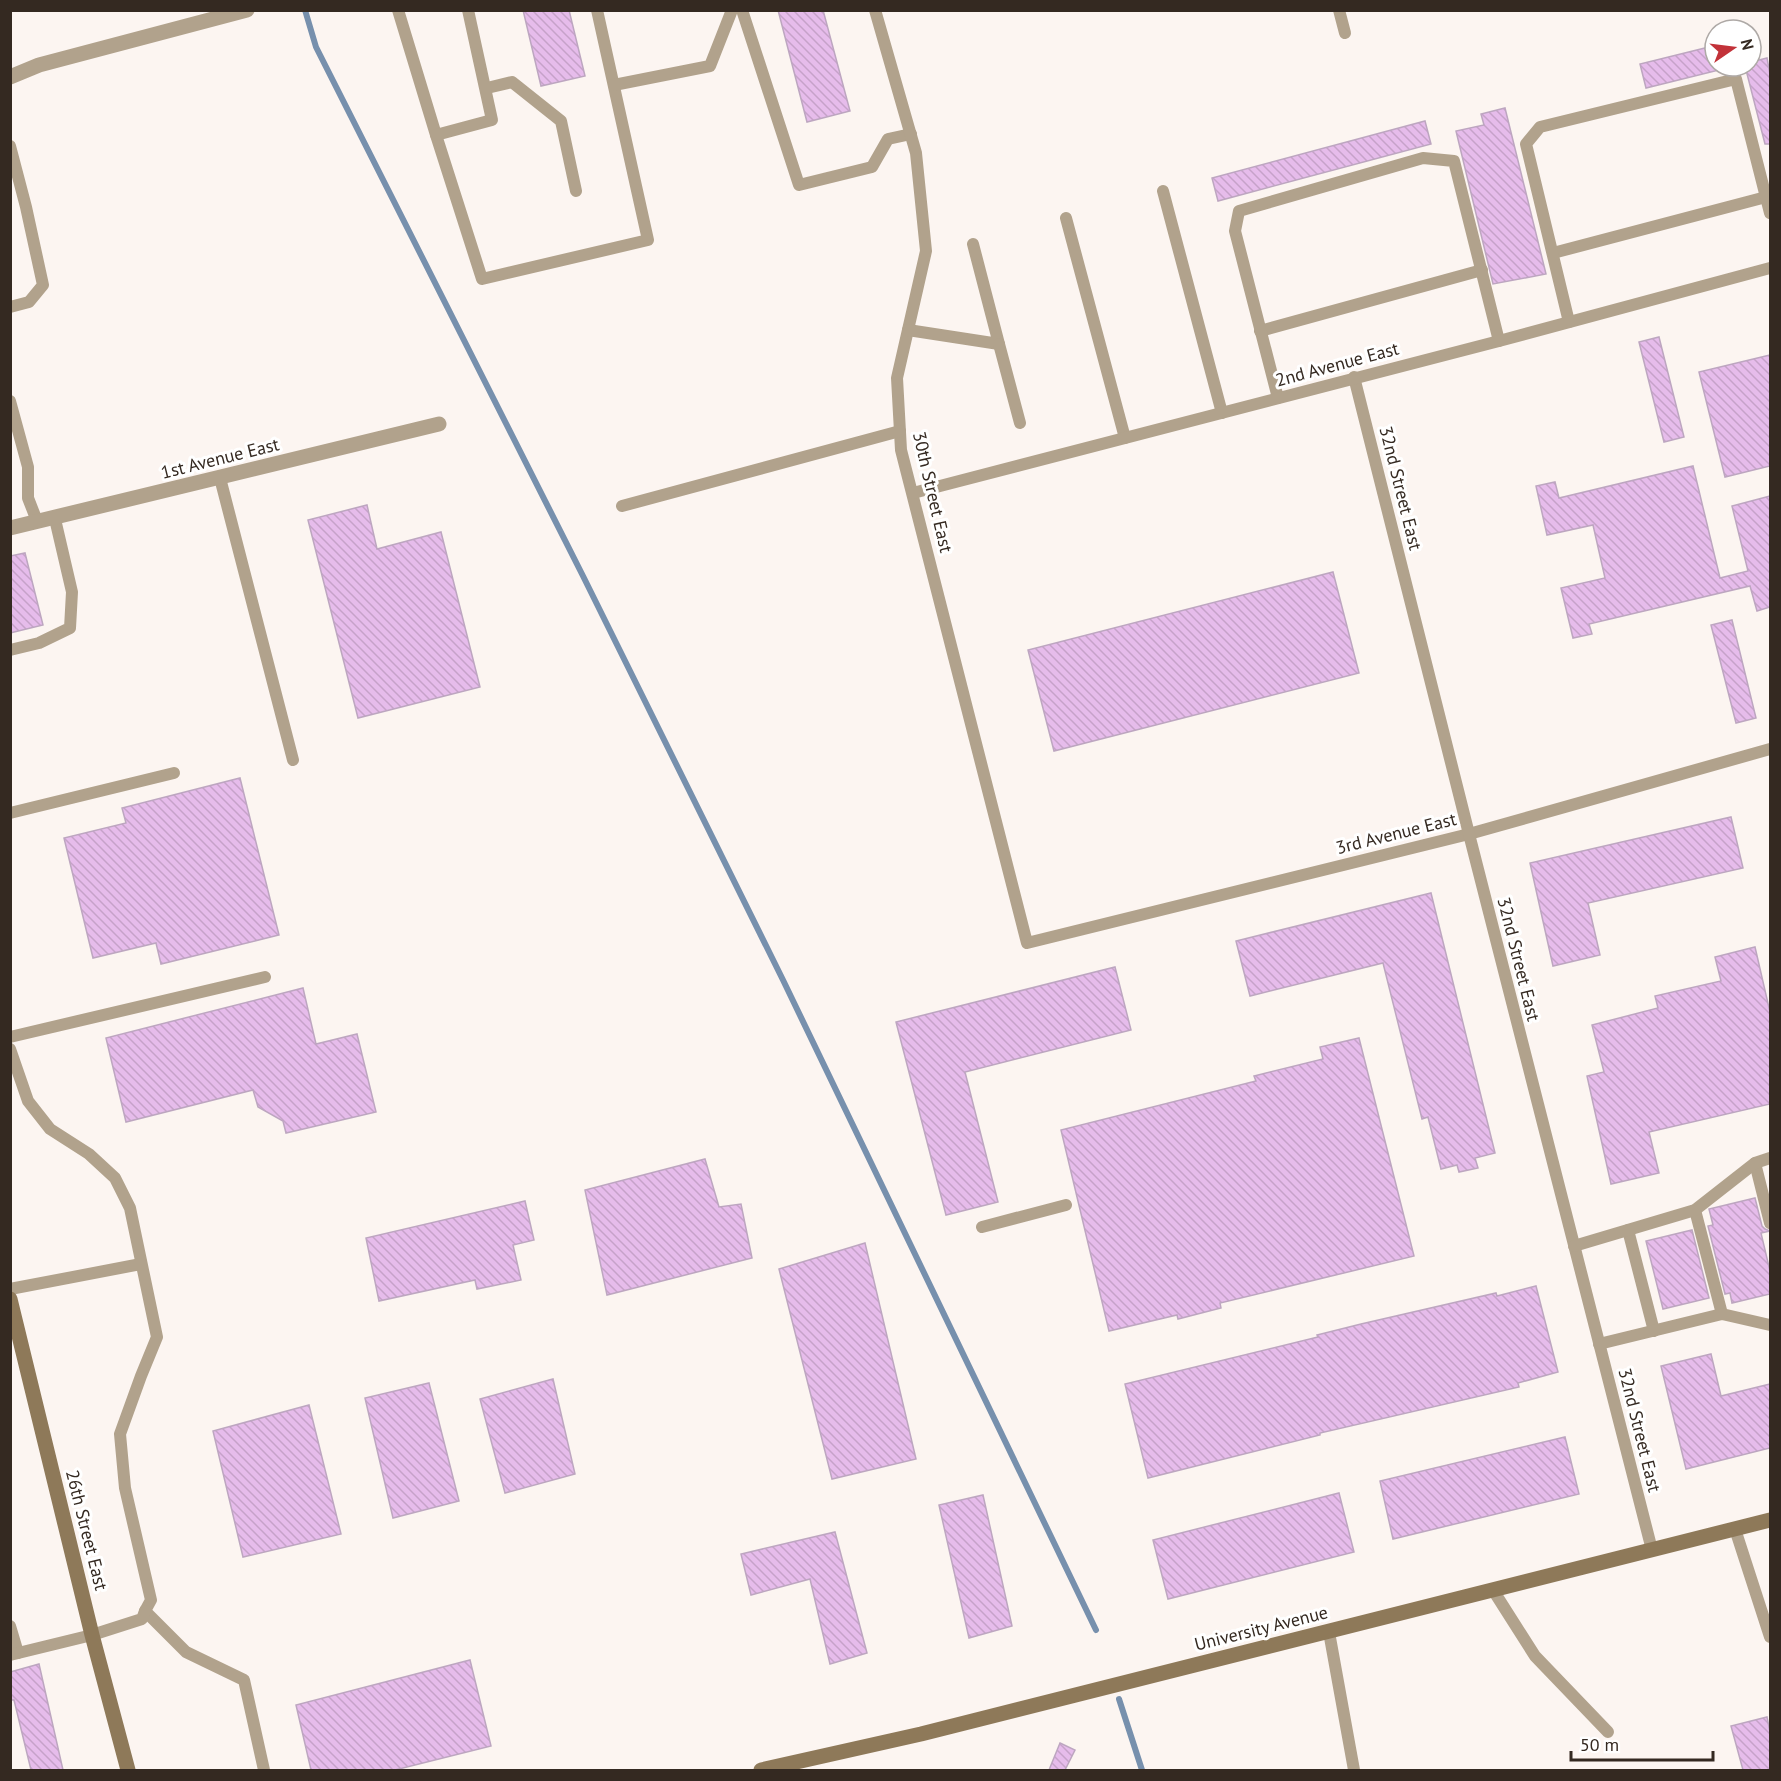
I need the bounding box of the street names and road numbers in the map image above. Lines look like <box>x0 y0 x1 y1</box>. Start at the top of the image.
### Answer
street label: 2nd Avenue East <box>1273 336 1401 392</box>
street label: 32nd Street East <box>1374 424 1428 552</box>
street label: 30th Street East <box>908 429 958 555</box>
street label: 1st Avenue East <box>159 432 281 484</box>
street label: 3rd Avenue East <box>1333 807 1459 859</box>
street label: 32nd Street East <box>1492 895 1546 1023</box>
street label: 32nd Street East <box>1613 1366 1667 1494</box>
street label: 26th Street East <box>61 1467 113 1593</box>
street label: University Avenue <box>1192 1600 1330 1656</box>

